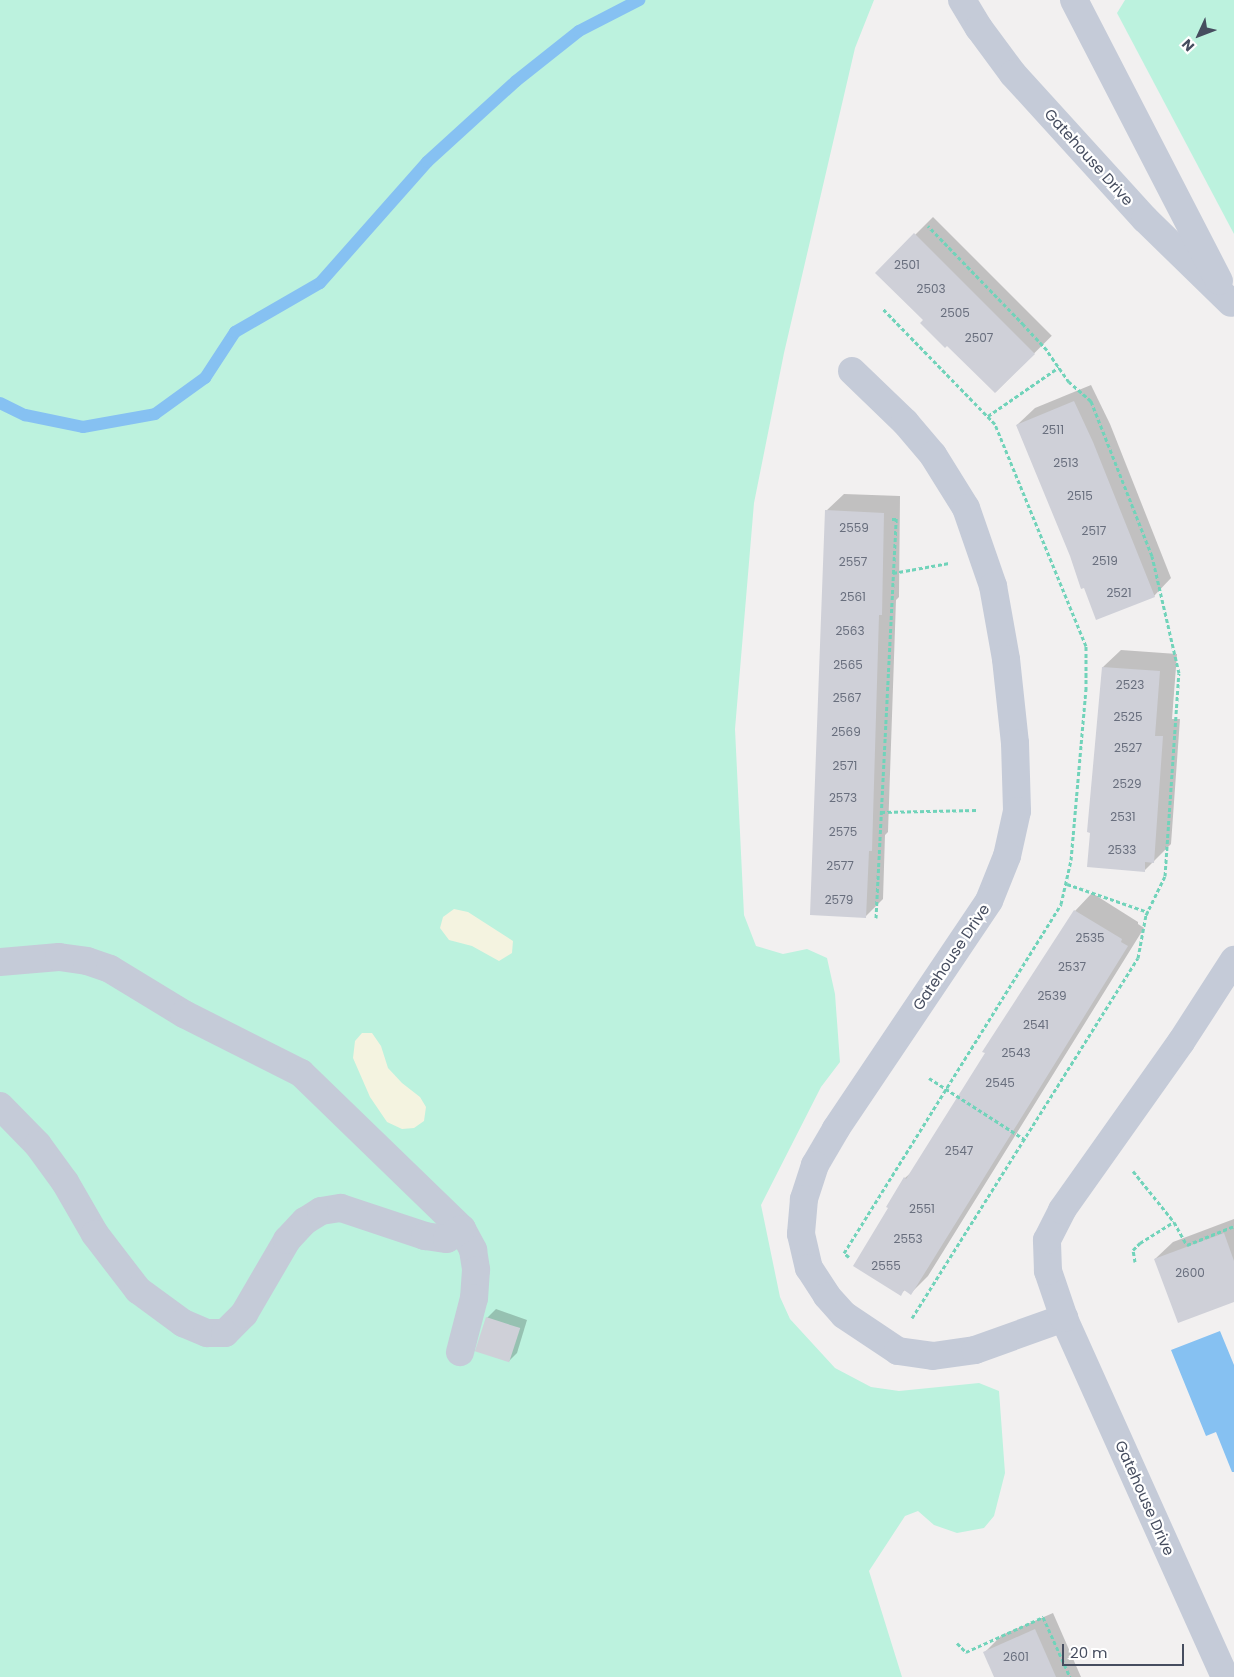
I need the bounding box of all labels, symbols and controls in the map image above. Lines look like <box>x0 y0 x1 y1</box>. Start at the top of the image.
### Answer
north arrow <box>1174 10 1224 60</box>
text: N <box>1177 35 1199 56</box>
street label: Gatehouse Drive <box>1041 105 1137 209</box>
house number: 2501 <box>894 258 920 272</box>
house number: 2503 <box>916 282 946 296</box>
house number: 2505 <box>940 306 970 320</box>
house number: 2507 <box>965 331 993 345</box>
house number: 2511 <box>1042 423 1064 437</box>
house number: 2513 <box>1053 456 1079 470</box>
house number: 2515 <box>1067 489 1093 503</box>
house number: 2559 <box>839 521 869 535</box>
house number: 2517 <box>1082 524 1106 538</box>
house number: 2519 <box>1092 554 1118 568</box>
house number: 2557 <box>839 555 867 569</box>
house number: 2521 <box>1106 586 1132 600</box>
house number: 2561 <box>840 590 866 604</box>
house number: 2563 <box>835 624 865 638</box>
house number: 2565 <box>833 658 863 672</box>
house number: 2523 <box>1116 678 1144 692</box>
house number: 2567 <box>833 691 861 705</box>
house number: 2525 <box>1114 710 1142 724</box>
house number: 2569 <box>831 725 861 739</box>
house number: 2527 <box>1114 741 1142 755</box>
house number: 2571 <box>833 759 857 773</box>
house number: 2529 <box>1113 777 1141 791</box>
house number: 2573 <box>829 791 857 805</box>
house number: 2531 <box>1110 810 1136 824</box>
house number: 2575 <box>829 825 857 839</box>
house number: 2533 <box>1108 843 1136 857</box>
house number: 2577 <box>826 859 854 873</box>
house number: 2579 <box>825 893 853 907</box>
street label: Gatehouse Drive <box>909 901 993 1013</box>
house number: 2535 <box>1075 931 1105 945</box>
house number: 2537 <box>1058 960 1086 974</box>
house number: 2539 <box>1037 989 1067 1003</box>
house number: 2541 <box>1023 1018 1049 1032</box>
house number: 2543 <box>1001 1046 1031 1060</box>
house number: 2545 <box>985 1076 1015 1090</box>
house number: 2547 <box>945 1144 973 1158</box>
house number: 2551 <box>909 1202 935 1216</box>
house number: 2553 <box>893 1232 923 1246</box>
house number: 2555 <box>871 1259 901 1273</box>
house number: 2600 <box>1175 1266 1205 1280</box>
street label: Gatehouse Drive <box>1112 1438 1178 1558</box>
scale bar <box>1064 1634 1186 1666</box>
text: 20 m <box>1070 1642 1108 1663</box>
house number: 2601 <box>1003 1650 1029 1664</box>

